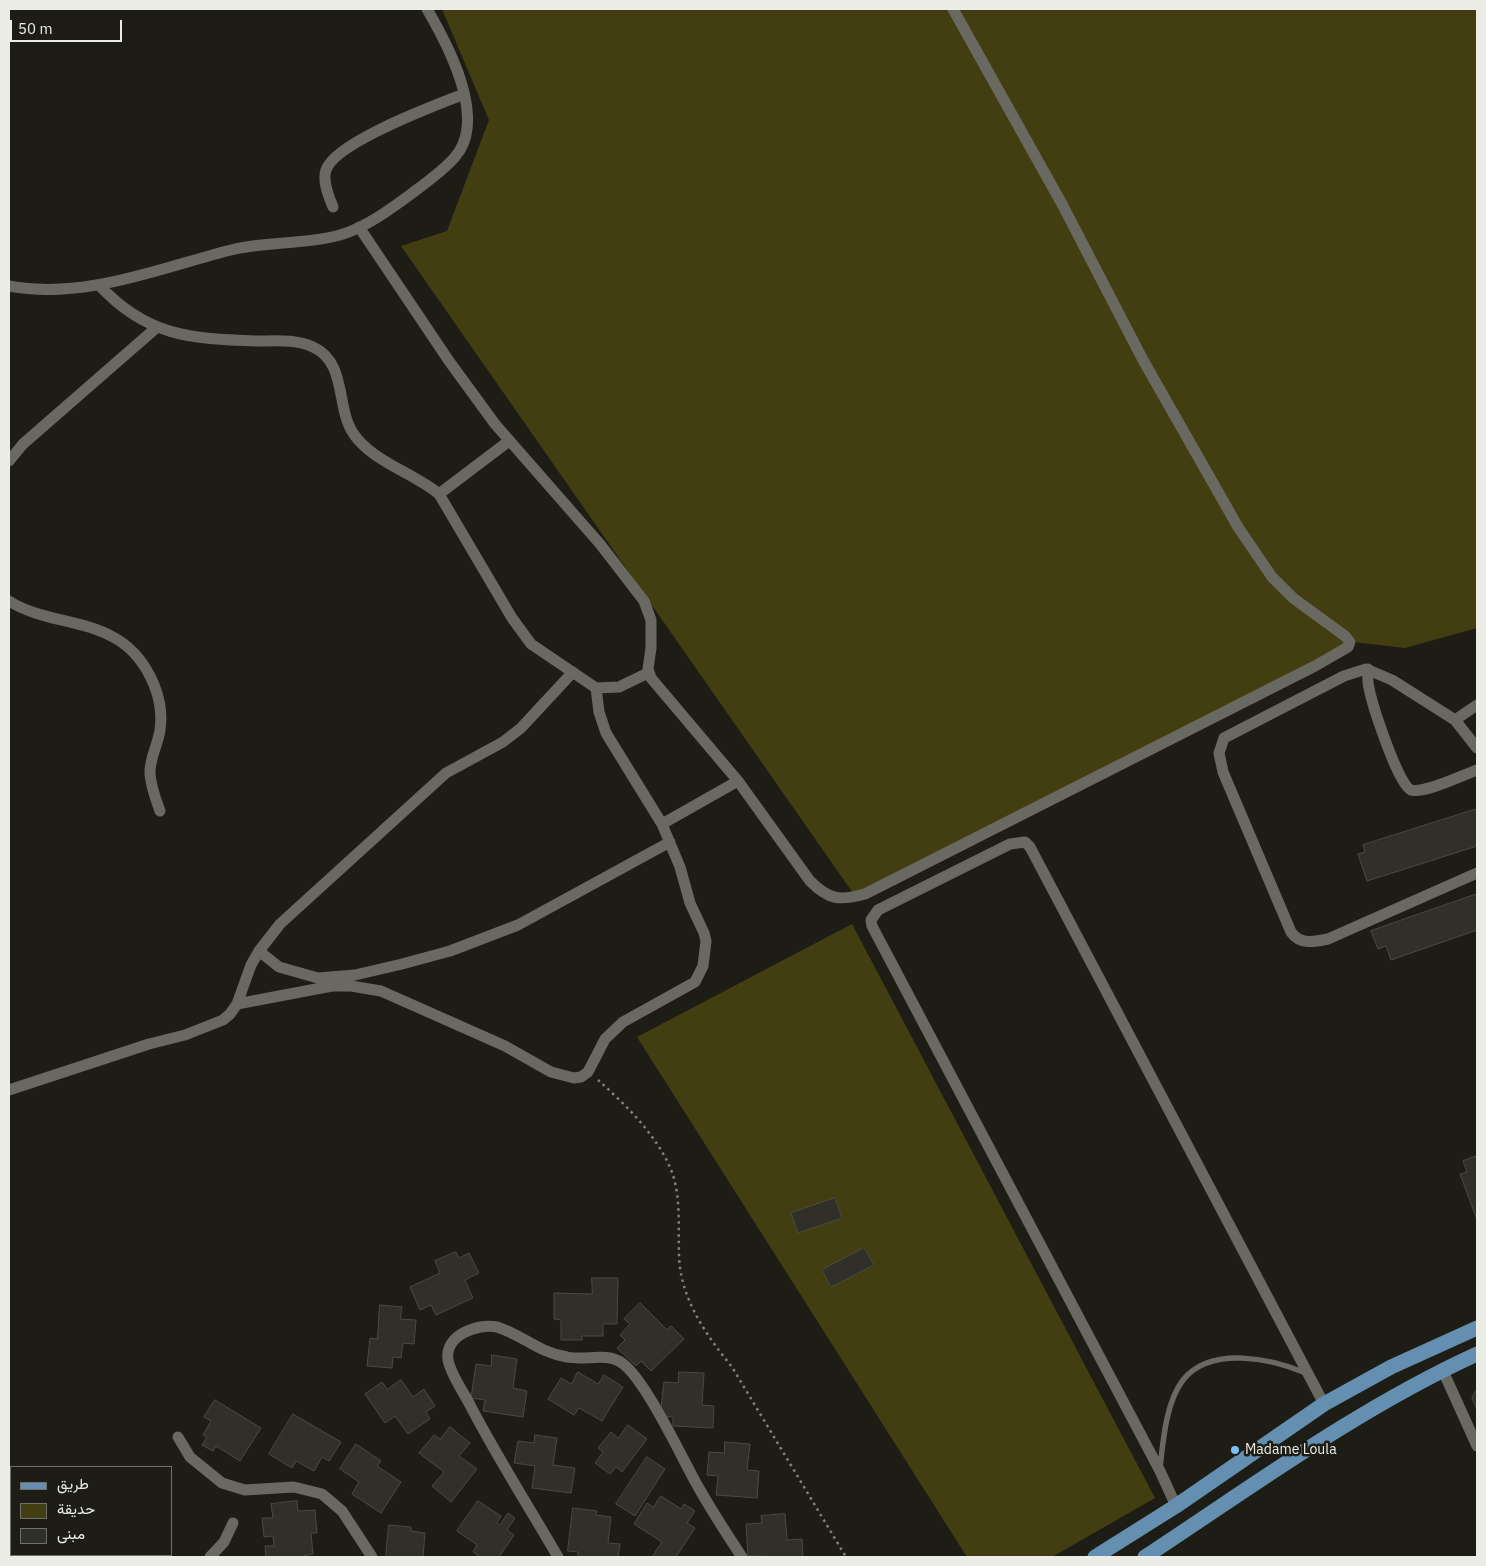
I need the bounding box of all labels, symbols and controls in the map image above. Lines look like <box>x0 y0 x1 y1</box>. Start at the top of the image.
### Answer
scale bar <box>12 10 125 42</box>
text: 50 m <box>18 19 53 38</box>
place label: Madame Loula <box>1245 1442 1337 1458</box>
marker: Madame Loula <box>1229 1444 1241 1456</box>
legend <box>10 1466 172 1556</box>
text: طريق <box>57 1474 89 1493</box>
text: حديقة <box>57 1499 95 1518</box>
text: مبنى <box>57 1524 85 1543</box>

